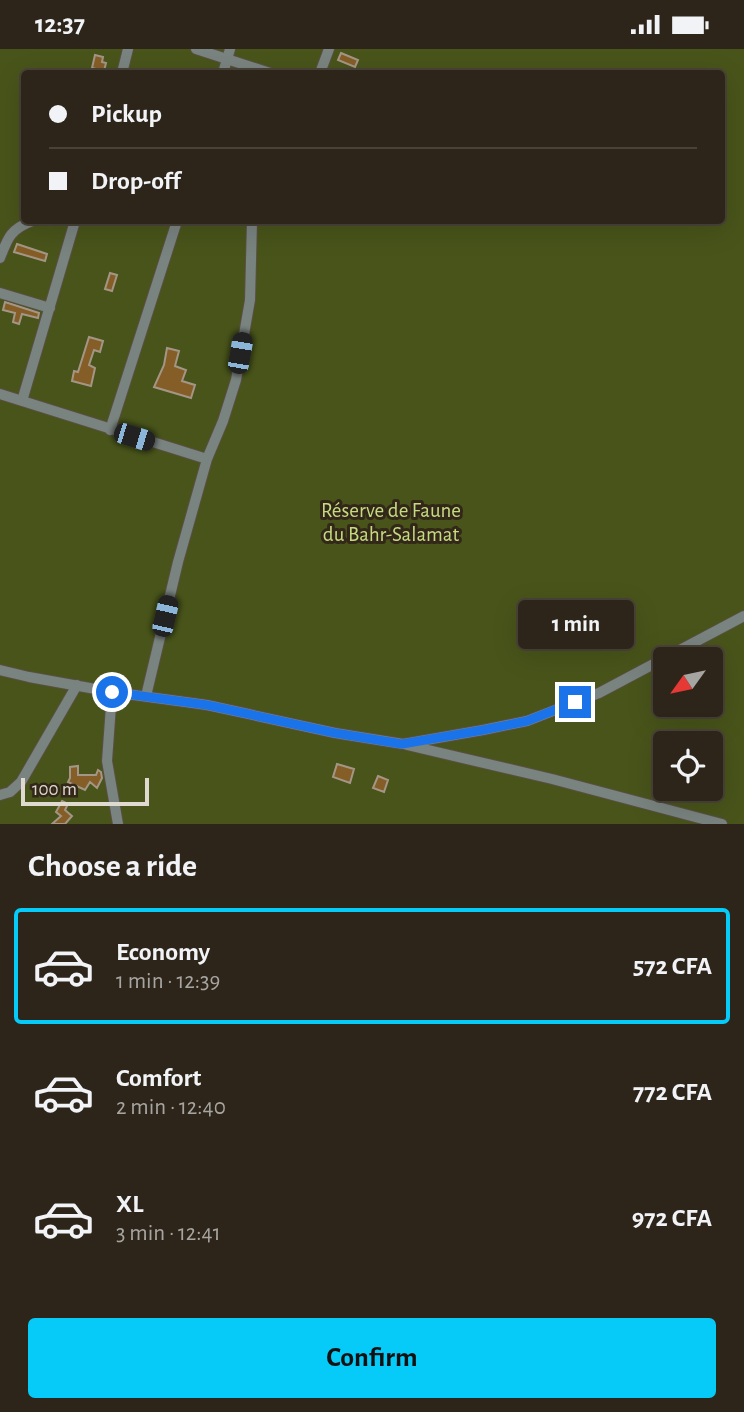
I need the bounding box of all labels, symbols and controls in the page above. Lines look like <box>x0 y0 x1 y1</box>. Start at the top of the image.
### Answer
text: 12:37 <box>35 11 85 37</box>
text: Pickup <box>91 101 162 127</box>
text: Drop-off <box>91 168 180 194</box>
car <box>227 330 254 376</box>
car <box>111 421 158 453</box>
park label: Réserve de Faune du Bahr-Salamat <box>321 500 461 545</box>
car <box>151 593 180 639</box>
callout: 1 min <box>517 601 633 649</box>
text: 1 min <box>552 613 600 636</box>
north arrow <box>653 647 723 717</box>
map controls <box>653 647 723 801</box>
route start <box>96 676 128 708</box>
route end <box>559 686 591 718</box>
button: locate <box>653 731 723 801</box>
scale bar <box>21 775 149 807</box>
text: 100 m <box>32 780 77 799</box>
text: Choose a ride <box>28 850 197 882</box>
icon: car <box>32 935 95 998</box>
text: Economy <box>116 939 210 965</box>
text: 572 CFA <box>633 953 712 979</box>
text: 1 min · 12:39 <box>116 970 220 993</box>
icon: car <box>32 1061 95 1124</box>
text: Comfort <box>116 1065 201 1091</box>
text: 772 CFA <box>633 1079 712 1105</box>
text: 2 min · 12:40 <box>116 1096 226 1119</box>
icon: car <box>32 1187 95 1250</box>
text: XL <box>116 1191 143 1217</box>
text: 972 CFA <box>632 1205 712 1231</box>
text: 3 min · 12:41 <box>116 1222 221 1245</box>
button: Confirm <box>28 1318 716 1398</box>

